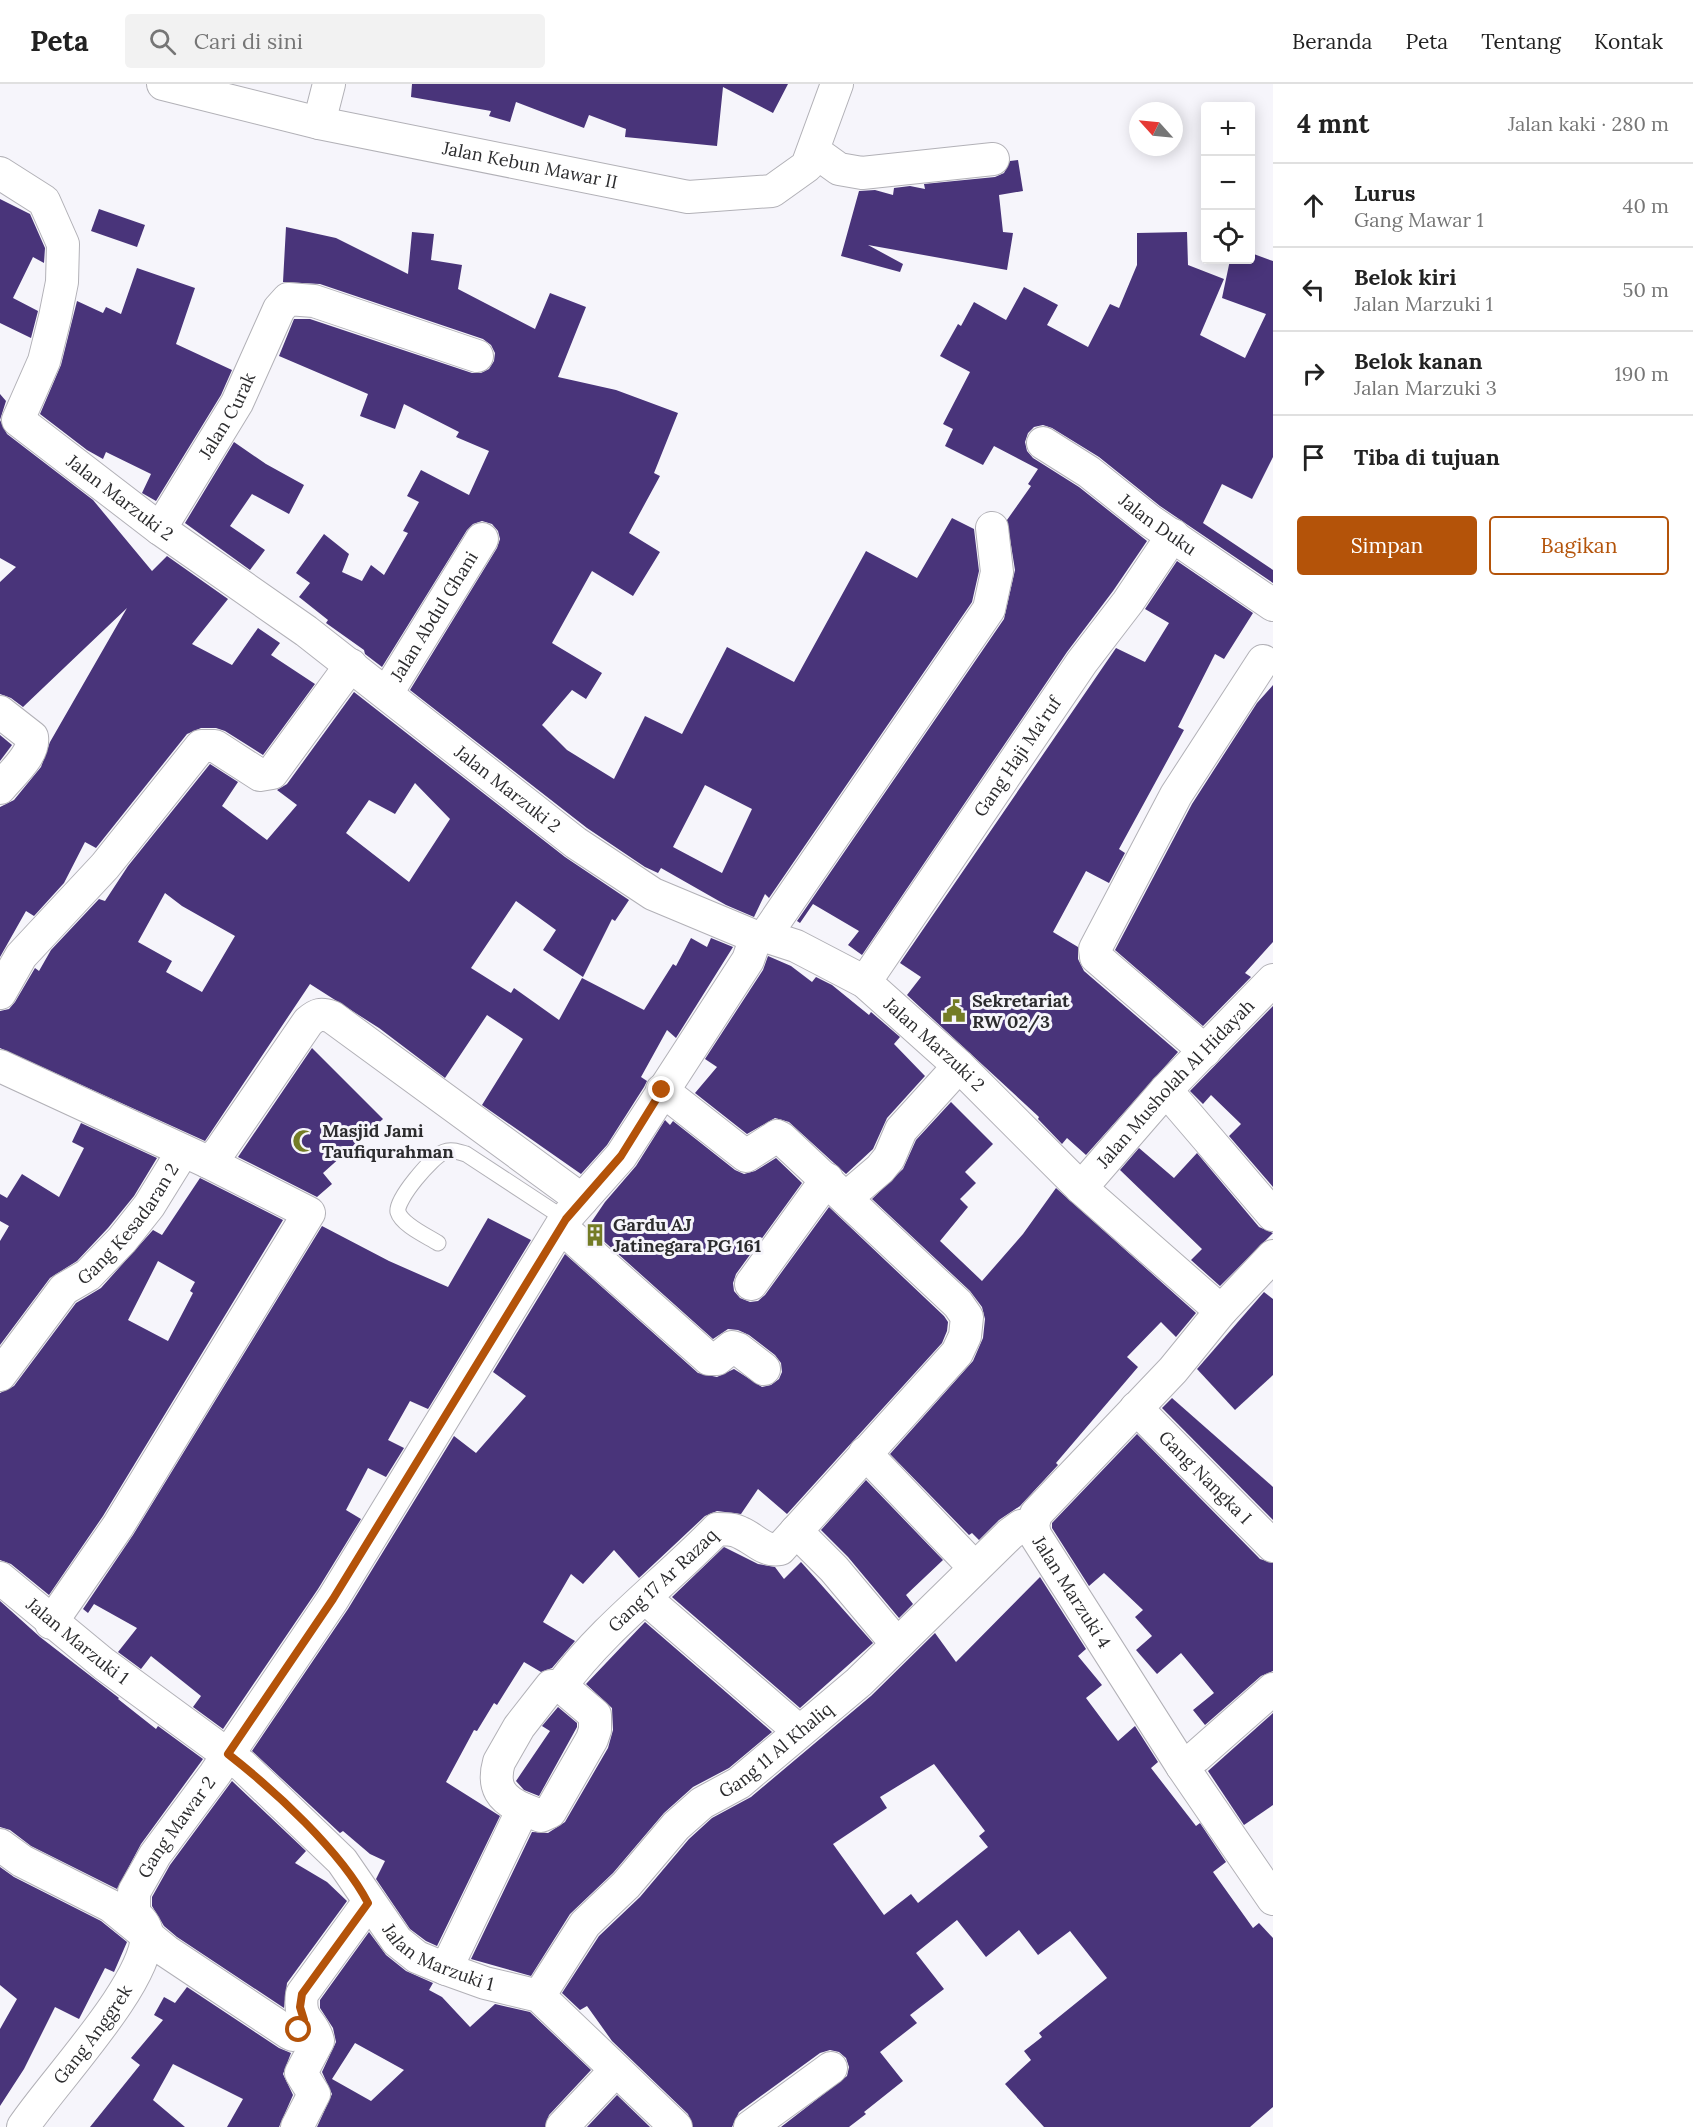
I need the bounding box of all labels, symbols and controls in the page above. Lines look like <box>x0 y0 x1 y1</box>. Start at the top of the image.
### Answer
search box <box>125 14 545 68</box>
text: Peta <box>30 23 89 59</box>
icon: search <box>146 25 179 58</box>
text: Cari di sini <box>194 27 303 55</box>
text: Beranda <box>1292 28 1372 55</box>
text: Peta <box>1405 28 1448 55</box>
text: Tentang <box>1481 28 1561 55</box>
text: Kontak <box>1594 28 1663 55</box>
north arrow <box>1129 102 1183 156</box>
map controls <box>1201 102 1255 264</box>
button: + <box>1201 102 1255 156</box>
text: 4 mnt <box>1297 107 1369 140</box>
text: Jalan kaki · 280 m <box>1508 111 1669 136</box>
street label: Jalan Kebun Mawar II <box>440 136 620 194</box>
button: − <box>1201 156 1255 210</box>
text: Lurus <box>1354 179 1416 207</box>
icon: ahead <box>1297 189 1330 222</box>
text: 40 m <box>1623 193 1669 218</box>
text: Gang Mawar 1 <box>1354 207 1484 232</box>
button: locate <box>1201 210 1255 264</box>
text: Belok kiri <box>1354 263 1456 291</box>
icon: left <box>1297 273 1330 306</box>
text: 50 m <box>1623 277 1669 302</box>
text: Jalan Marzuki 1 <box>1354 291 1493 316</box>
text: Belok kanan <box>1354 347 1483 375</box>
icon: right <box>1297 357 1330 390</box>
text: 190 m <box>1615 361 1669 386</box>
street label: Jalan Curak <box>193 368 260 464</box>
text: Jalan Marzuki 3 <box>1354 375 1497 400</box>
icon: arrive <box>1297 441 1330 474</box>
text: Tiba di tujuan <box>1354 443 1500 471</box>
street label: Jalan Marzuki 2 <box>61 449 178 546</box>
street label: Jalan Duku <box>1114 488 1201 560</box>
button: Simpan <box>1297 516 1477 575</box>
button: Bagikan <box>1489 516 1669 575</box>
street label: Jalan Abdul Ghani <box>385 547 483 686</box>
street label: Gang Haji Ma'ruf <box>968 690 1067 821</box>
street label: Jalan Marzuki 2 <box>449 740 565 837</box>
place label: Sekretariat RW 02/3 <box>972 989 1070 1033</box>
street label: Jalan Marzuki 2 <box>879 992 990 1096</box>
street label: Jalan Musholah Al Hidayah <box>1091 994 1259 1173</box>
public building icon: Sekretariat RW 02/3 <box>941 998 967 1024</box>
route end <box>648 1076 674 1102</box>
place label: Masjid Jami Taufiqurahman <box>322 1119 454 1163</box>
mosque icon: Masjid Jami Taufiqurahman <box>291 1128 317 1154</box>
street label: Gang Kesadaran 2 <box>73 1159 184 1290</box>
place label: Gardu AJ Jatinegara PG 161 <box>613 1213 761 1257</box>
building icon: Gardu AJ Jatinegara PG 161 <box>582 1222 608 1248</box>
street label: Gang Nangka I <box>1154 1426 1257 1529</box>
street label: Gang 17 Ar Razaq <box>603 1523 722 1637</box>
street label: Jalan Marzuki 4 <box>1027 1531 1116 1653</box>
street label: Jalan Marzuki 1 <box>21 1592 133 1689</box>
street label: Gang 11 Al Khaliq <box>715 1697 838 1803</box>
street label: Gang Mawar 2 <box>132 1772 220 1882</box>
street label: Jalan Marzuki 1 <box>377 1918 496 1996</box>
street label: Gang Anggrek <box>48 1980 137 2089</box>
route start <box>285 2016 311 2042</box>

